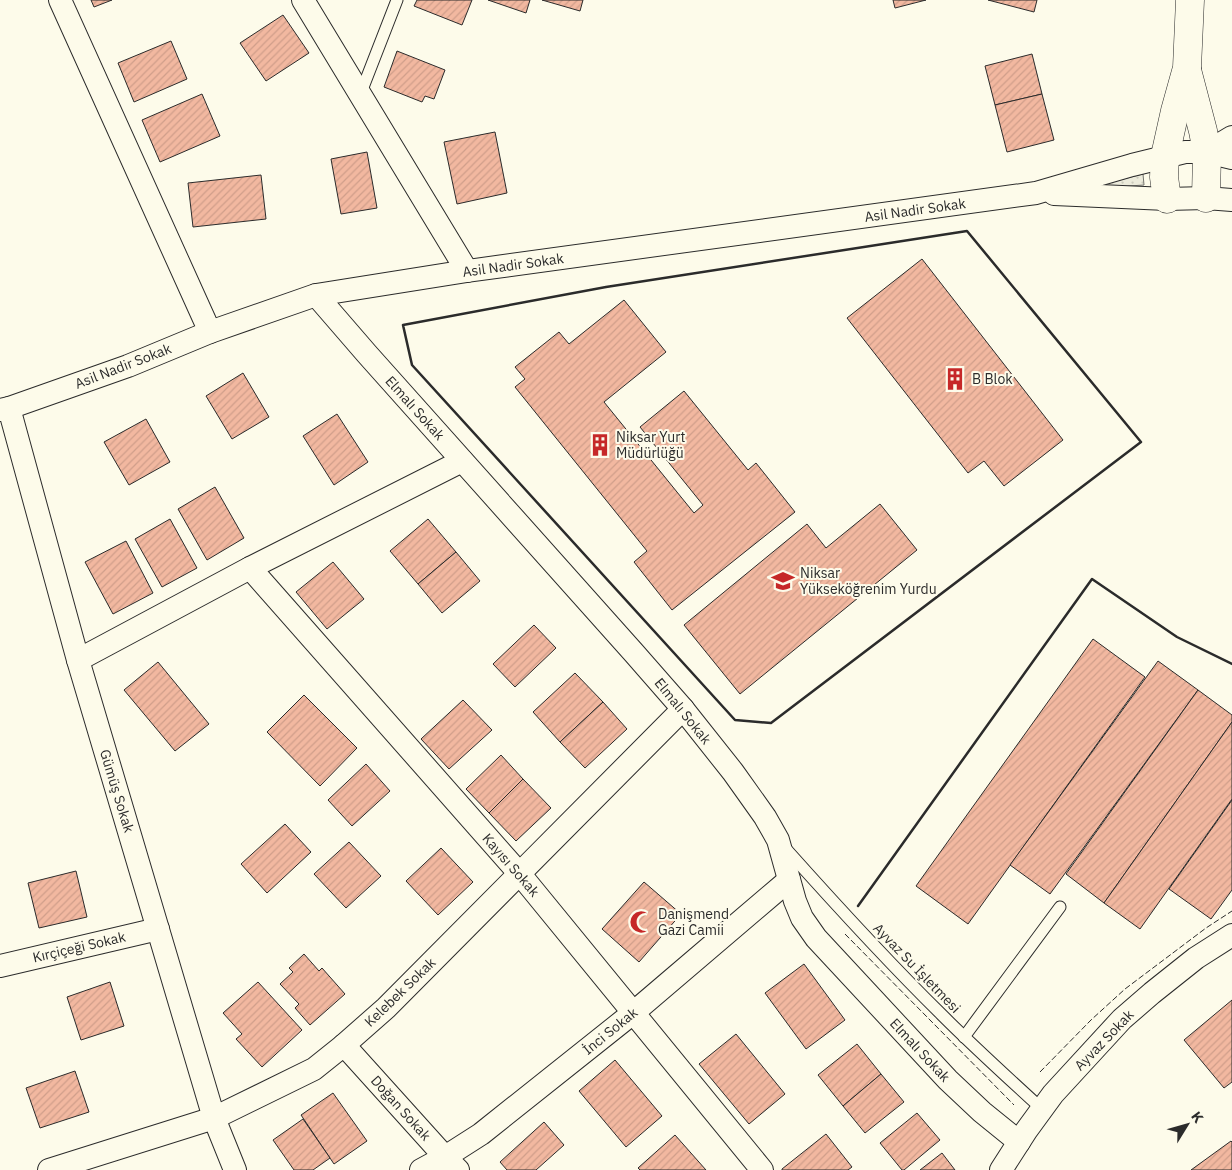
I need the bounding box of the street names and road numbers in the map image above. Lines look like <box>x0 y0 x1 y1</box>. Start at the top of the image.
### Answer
street label: Asil Nadir Sokak <box>863 194 967 226</box>
street label: Asil Nadir Sokak <box>461 249 565 281</box>
street label: Asil Nadir Sokak <box>72 339 174 393</box>
street label: Elmalı Sokak <box>381 372 449 444</box>
street label: Elmalı Sokak <box>651 674 716 748</box>
street label: Gümüş Sokak <box>96 747 138 835</box>
street label: Kayısı Sokak <box>479 830 544 901</box>
street label: Ayvaz Su İşletmesi <box>869 919 965 1017</box>
street label: Kırçiçeği Sokak <box>31 927 128 966</box>
street label: Kelebek Sokak <box>361 953 440 1031</box>
street label: İnci Sokak <box>579 1003 642 1059</box>
street label: Ayvaz Sokak <box>1070 1005 1138 1074</box>
street label: Elmalı Sokak <box>886 1014 954 1086</box>
street label: Doğan Sokak <box>367 1072 435 1145</box>

